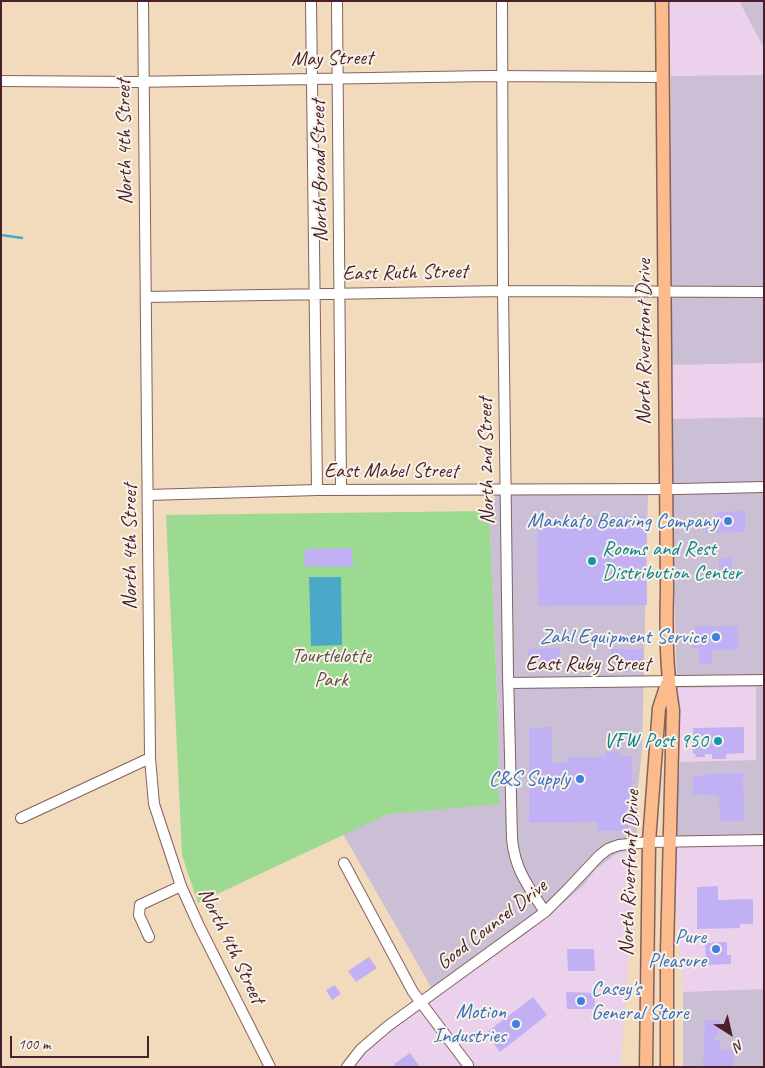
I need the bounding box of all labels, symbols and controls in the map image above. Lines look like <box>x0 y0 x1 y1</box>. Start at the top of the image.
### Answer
street label: May Street <box>291 46 373 72</box>
street label: North 4th Street <box>111 79 139 205</box>
street label: North Broad Street <box>306 100 334 242</box>
street label: East Ruth Street <box>342 259 468 287</box>
street label: North Riverfront Drive <box>631 259 657 425</box>
street label: North 2nd Street <box>473 397 501 525</box>
street label: East Mabel Street <box>324 458 458 484</box>
street label: North 4th Street <box>117 484 143 610</box>
place label: Mankato Bearing Company <box>527 508 718 534</box>
marker: Mankato Bearing Company <box>722 515 734 527</box>
place label: Rooms and Rest Distribution Center <box>602 536 741 586</box>
marker: Rooms and Rest Distribution Center <box>586 555 598 567</box>
place label: Zahl Equipment Service <box>540 624 706 650</box>
marker: Zahl Equipment Service <box>710 631 722 643</box>
park label: Tourtlelotte Park <box>291 643 371 693</box>
street label: East Ruby Street <box>526 651 650 677</box>
place label: VFW Post 950 <box>604 728 708 754</box>
marker: VFW Post 950 <box>712 735 724 747</box>
place label: C&S Supply <box>489 766 570 792</box>
marker: C&S Supply <box>574 773 586 785</box>
street label: North Riverfront Drive <box>615 790 645 956</box>
street label: Good Counsel Drive <box>432 874 552 976</box>
street label: North 4th Street <box>192 884 270 1008</box>
place label: Pure Pleasure <box>648 924 706 974</box>
marker: Pure Pleasure <box>710 943 722 955</box>
place label: Casey's General Store <box>591 976 689 1026</box>
marker: Casey's General Store <box>575 995 587 1007</box>
place label: Motion Industries <box>433 999 506 1049</box>
north arrow <box>705 1008 755 1058</box>
marker: Motion Industries <box>510 1018 522 1030</box>
scale bar <box>12 1026 151 1058</box>
text: 100 m <box>18 1035 50 1054</box>
text: N <box>730 1036 747 1055</box>

